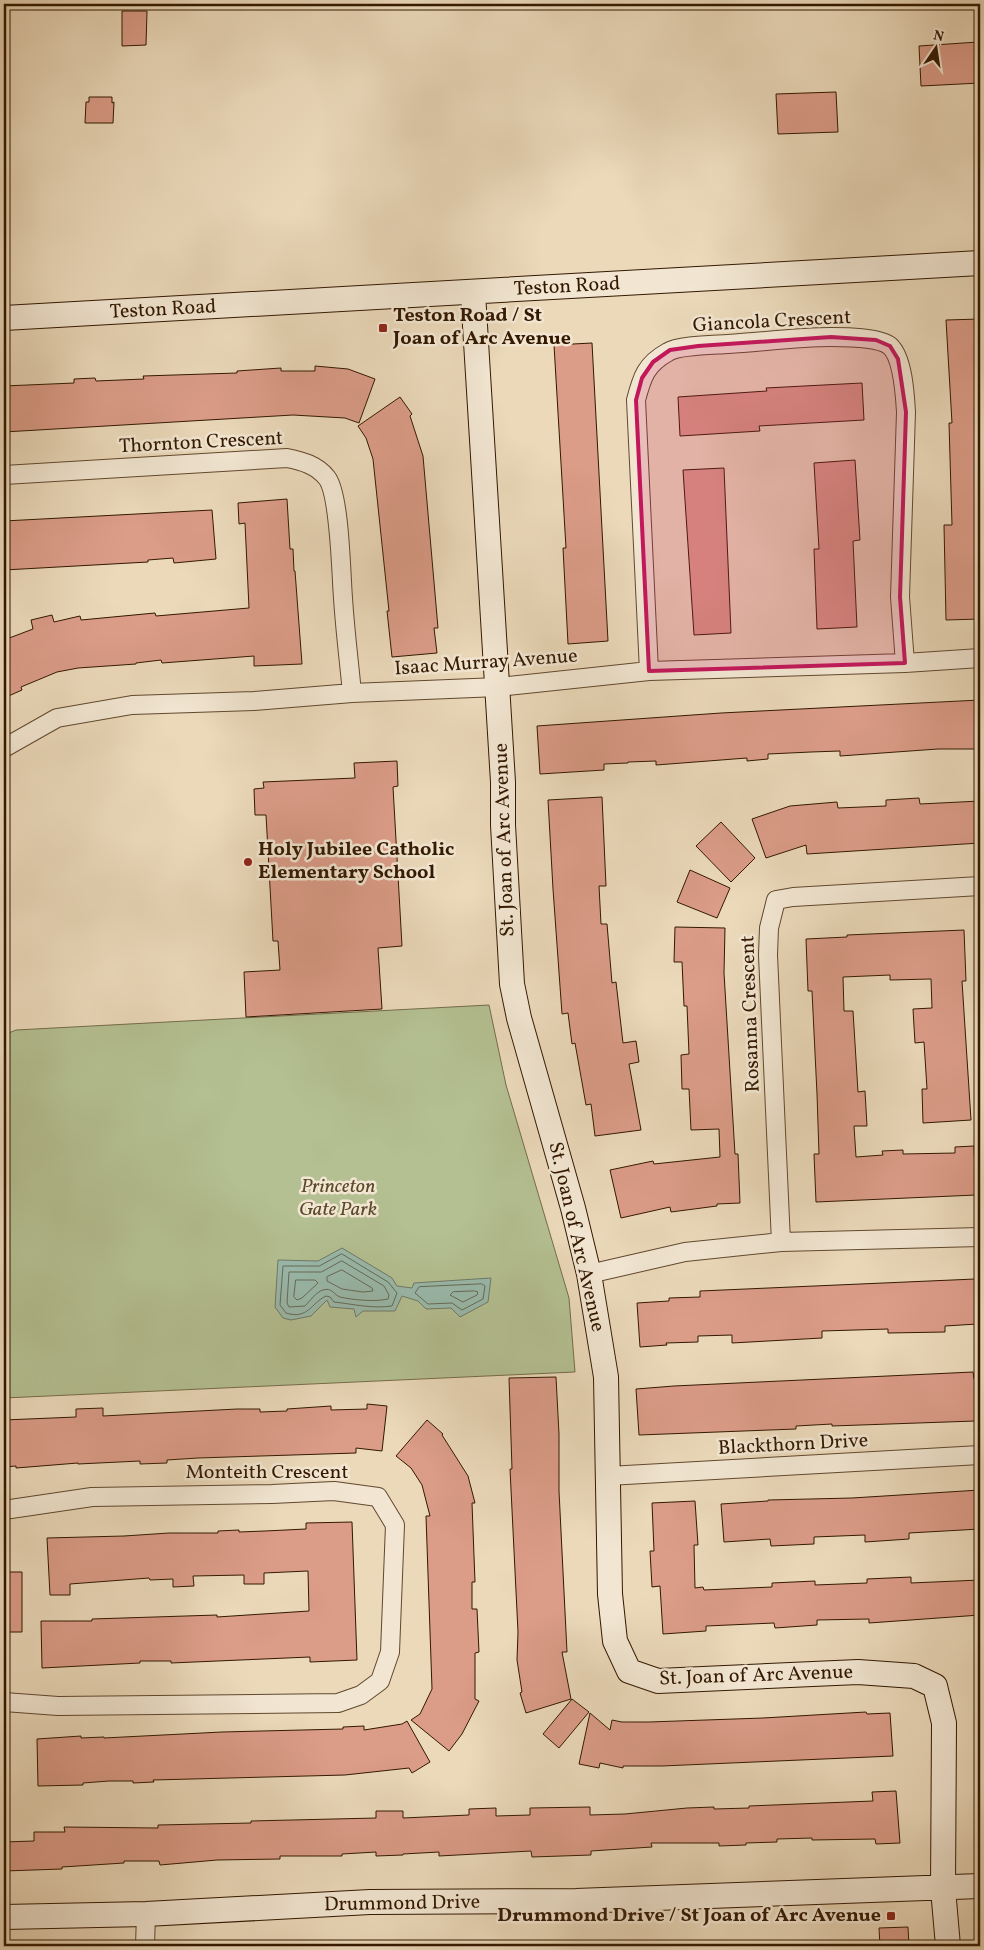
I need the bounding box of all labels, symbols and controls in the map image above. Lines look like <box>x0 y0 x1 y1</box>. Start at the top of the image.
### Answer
north arrow <box>912 22 962 72</box>
text: N <box>931 26 946 47</box>
street label: Teston Road <box>513 270 621 304</box>
street label: Teston Road <box>109 293 217 327</box>
place label: Teston Road / St Joan of Arc Avenue <box>392 302 571 353</box>
street label: Giancola Crescent <box>692 304 852 340</box>
marker: Teston Road / St Joan of Arc Avenue <box>377 322 389 334</box>
street label: Thornton Crescent <box>118 425 284 461</box>
street label: Isaac Murray Avenue <box>393 643 579 683</box>
street label: St. Joan of Arc Avenue <box>488 742 522 938</box>
place label: Holy Jubilee Catholic Elementary School <box>258 836 454 887</box>
marker: Holy Jubilee Catholic Elementary School <box>242 856 254 868</box>
street label: Rosanna Crescent <box>734 935 768 1093</box>
street label: St. Joan of Arc Avenue <box>541 1139 611 1335</box>
park label: Princeton Gate Park <box>299 1173 377 1224</box>
street label: Blackthorn Drive <box>717 1427 869 1463</box>
street label: Monteith Crescent <box>186 1459 348 1487</box>
street label: St. Joan of Arc Avenue <box>658 1659 854 1693</box>
street label: Drummond Drive <box>324 1889 480 1919</box>
place label: Drummond Drive / St Joan of Arc Avenue <box>497 1902 881 1930</box>
marker: Drummond Drive / St Joan of Arc Avenue <box>885 1910 897 1922</box>

